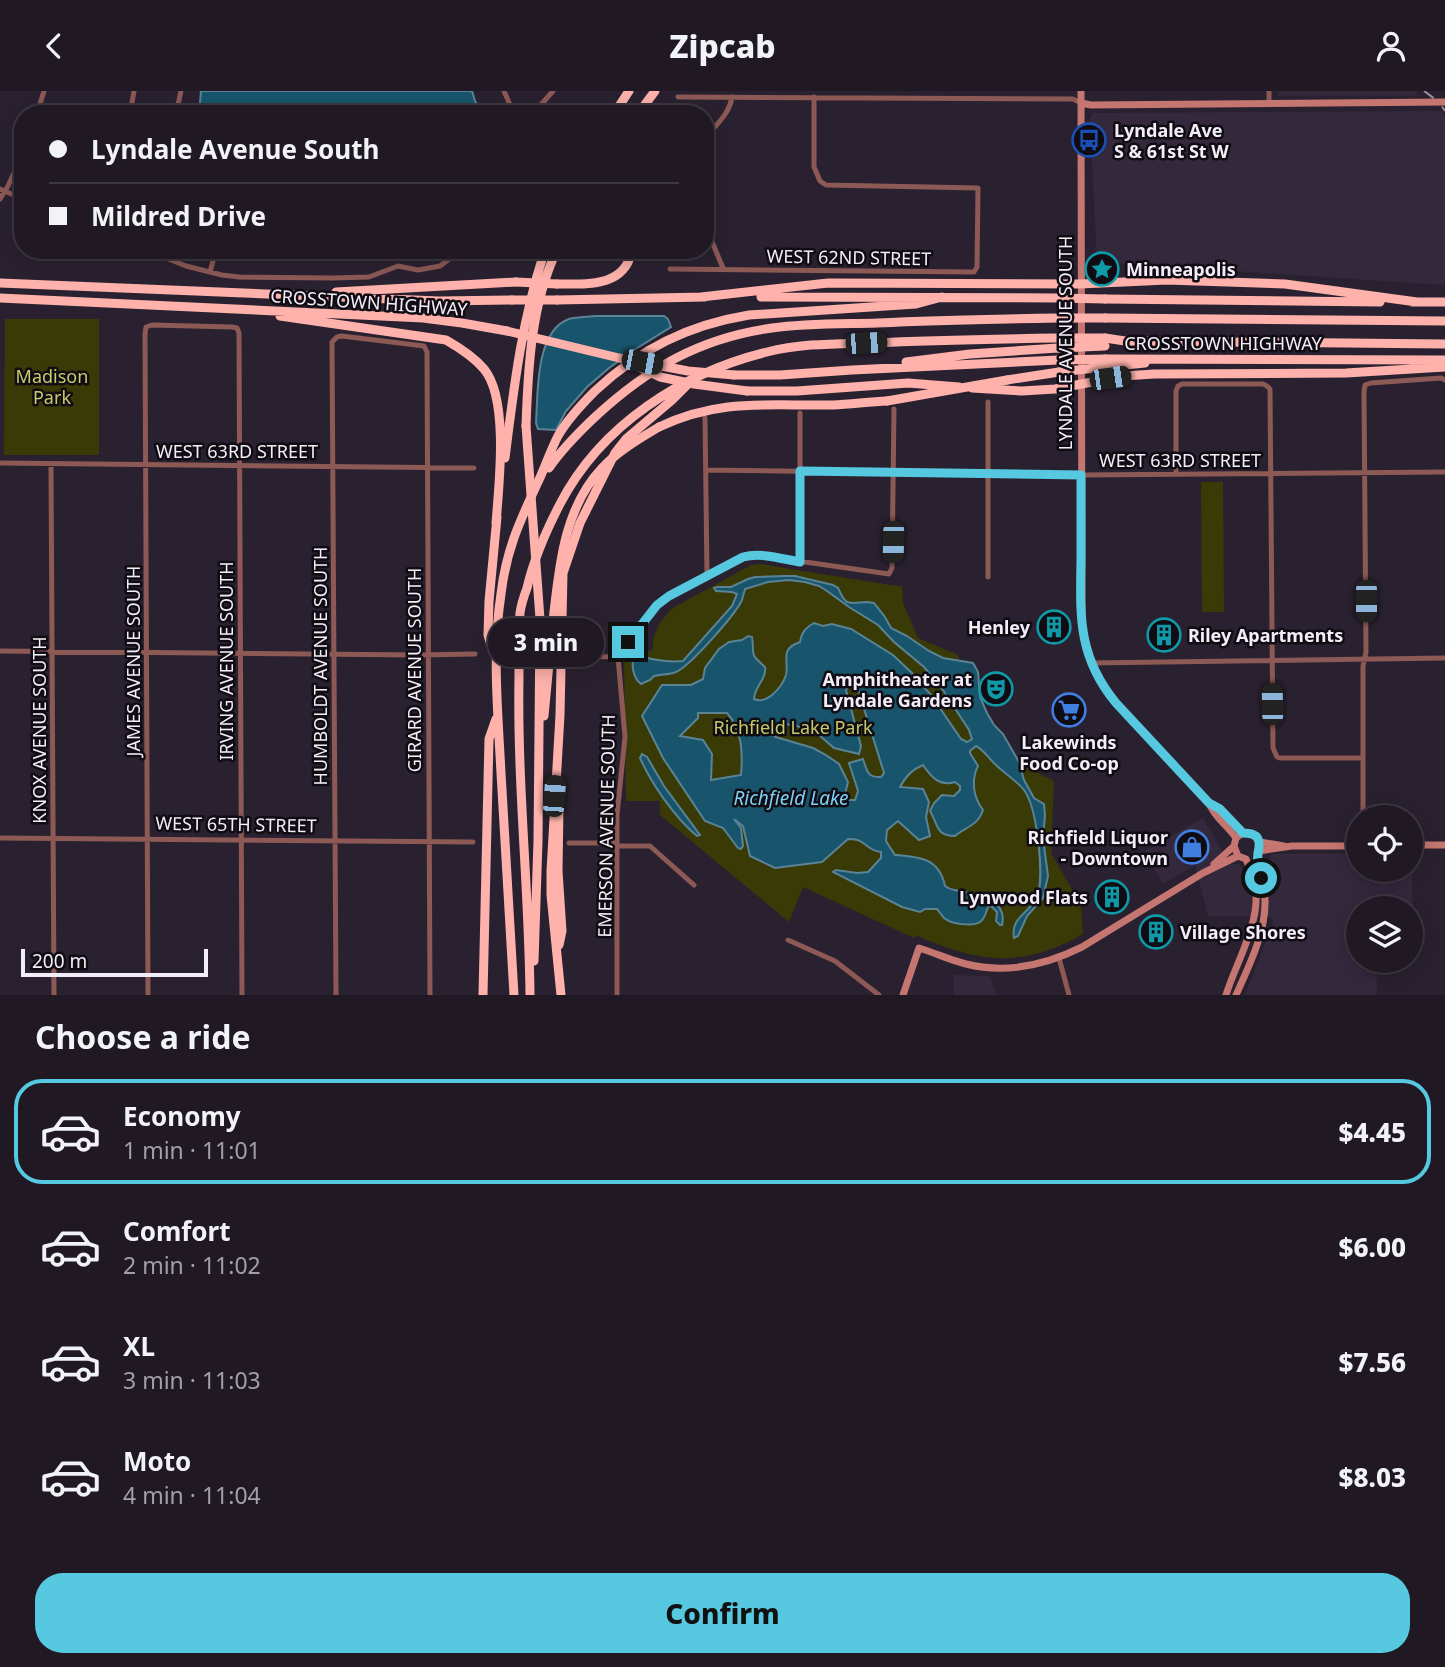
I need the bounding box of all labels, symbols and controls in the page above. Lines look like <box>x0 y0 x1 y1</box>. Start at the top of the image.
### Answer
text: Zipcab <box>669 24 776 67</box>
icon: back <box>35 27 73 65</box>
icon: person <box>1372 27 1410 65</box>
place label: Lyndale Ave S & 61st St W <box>1114 118 1229 163</box>
bus stop icon: Lyndale Ave S & 61st St W <box>1070 121 1108 159</box>
text: Lyndale Avenue South <box>91 131 379 167</box>
text: Mildred Drive <box>91 198 266 234</box>
street label: LYNDALE AVENUE SOUTH <box>1053 236 1077 450</box>
street label: WEST 62ND STREET <box>767 244 931 270</box>
place icon: Minneapolis <box>1083 250 1121 288</box>
place label: Minneapolis <box>1126 257 1236 281</box>
street label: CROSSTOWN HIGHWAY <box>270 283 469 321</box>
car <box>845 331 888 355</box>
street label: CROSSTOWN HIGHWAY <box>1124 331 1323 355</box>
car <box>620 348 665 376</box>
park label: Madison Park <box>16 364 88 409</box>
car <box>1088 365 1133 391</box>
street label: WEST 63RD STREET <box>156 439 318 463</box>
street label: WEST 63RD STREET <box>1099 448 1261 472</box>
car <box>883 521 904 563</box>
street label: HUMBOLDT AVENUE SOUTH <box>308 547 332 785</box>
street label: IRVING AVENUE SOUTH <box>214 561 238 761</box>
street label: JAMES AVENUE SOUTH <box>121 566 145 758</box>
street label: GIRARD AVENUE SOUTH <box>402 568 426 772</box>
car <box>1356 580 1377 622</box>
building icon: Henley <box>1035 608 1073 646</box>
place label: Henley <box>968 615 1031 639</box>
building icon: Riley Apartments <box>1145 616 1183 654</box>
callout: 3 min <box>488 617 604 667</box>
place label: Riley Apartments <box>1188 623 1343 647</box>
text: 3 min <box>514 626 578 658</box>
route end <box>612 626 644 658</box>
street label: KNOX AVENUE SOUTH <box>27 636 51 824</box>
place label: Amphitheater at Lyndale Gardens <box>823 667 972 712</box>
theatre icon: Amphitheater at Lyndale Gardens <box>977 670 1015 708</box>
car <box>1262 683 1283 725</box>
supermarket icon: Lakewinds Food Co-op <box>1050 691 1088 729</box>
street label: EMERSON AVENUE SOUTH <box>592 714 620 938</box>
park label: Richfield Lake Park <box>714 715 873 739</box>
place label: Lakewinds Food Co-op <box>1019 730 1119 775</box>
car <box>543 774 566 818</box>
water label: Richfield Lake <box>733 785 849 811</box>
map controls <box>1346 805 1423 973</box>
button: locate <box>1346 805 1423 882</box>
street label: WEST 65TH STREET <box>155 811 317 837</box>
place label: Richfield Liquor - Downtown <box>1028 825 1168 870</box>
shop icon: Richfield Liquor - Downtown <box>1173 828 1211 866</box>
route start <box>1245 862 1277 894</box>
building icon: Lynwood Flats <box>1093 878 1131 916</box>
place label: Lynwood Flats <box>959 885 1088 909</box>
button: layers <box>1346 896 1423 973</box>
building icon: Village Shores <box>1137 913 1175 951</box>
place label: Village Shores <box>1180 920 1306 944</box>
scale bar <box>21 946 208 978</box>
text: 200 m <box>32 948 87 974</box>
text: Choose a ride <box>35 1015 251 1058</box>
text: Economy <box>123 1098 241 1134</box>
icon: car <box>39 1100 102 1163</box>
text: $4.45 <box>1339 1114 1406 1150</box>
text: 1 min · 11:01 <box>123 1134 261 1166</box>
text: Comfort <box>123 1213 231 1249</box>
icon: car <box>39 1215 102 1278</box>
text: $6.00 <box>1339 1229 1406 1265</box>
text: 2 min · 11:02 <box>123 1249 261 1281</box>
text: XL <box>123 1328 155 1364</box>
icon: car <box>39 1330 102 1393</box>
text: $7.56 <box>1339 1344 1406 1380</box>
text: 3 min · 11:03 <box>123 1364 261 1396</box>
text: Moto <box>123 1443 191 1479</box>
icon: car <box>39 1445 102 1508</box>
text: $8.03 <box>1339 1459 1406 1495</box>
text: 4 min · 11:04 <box>123 1479 261 1511</box>
button: Confirm <box>35 1573 1410 1653</box>

